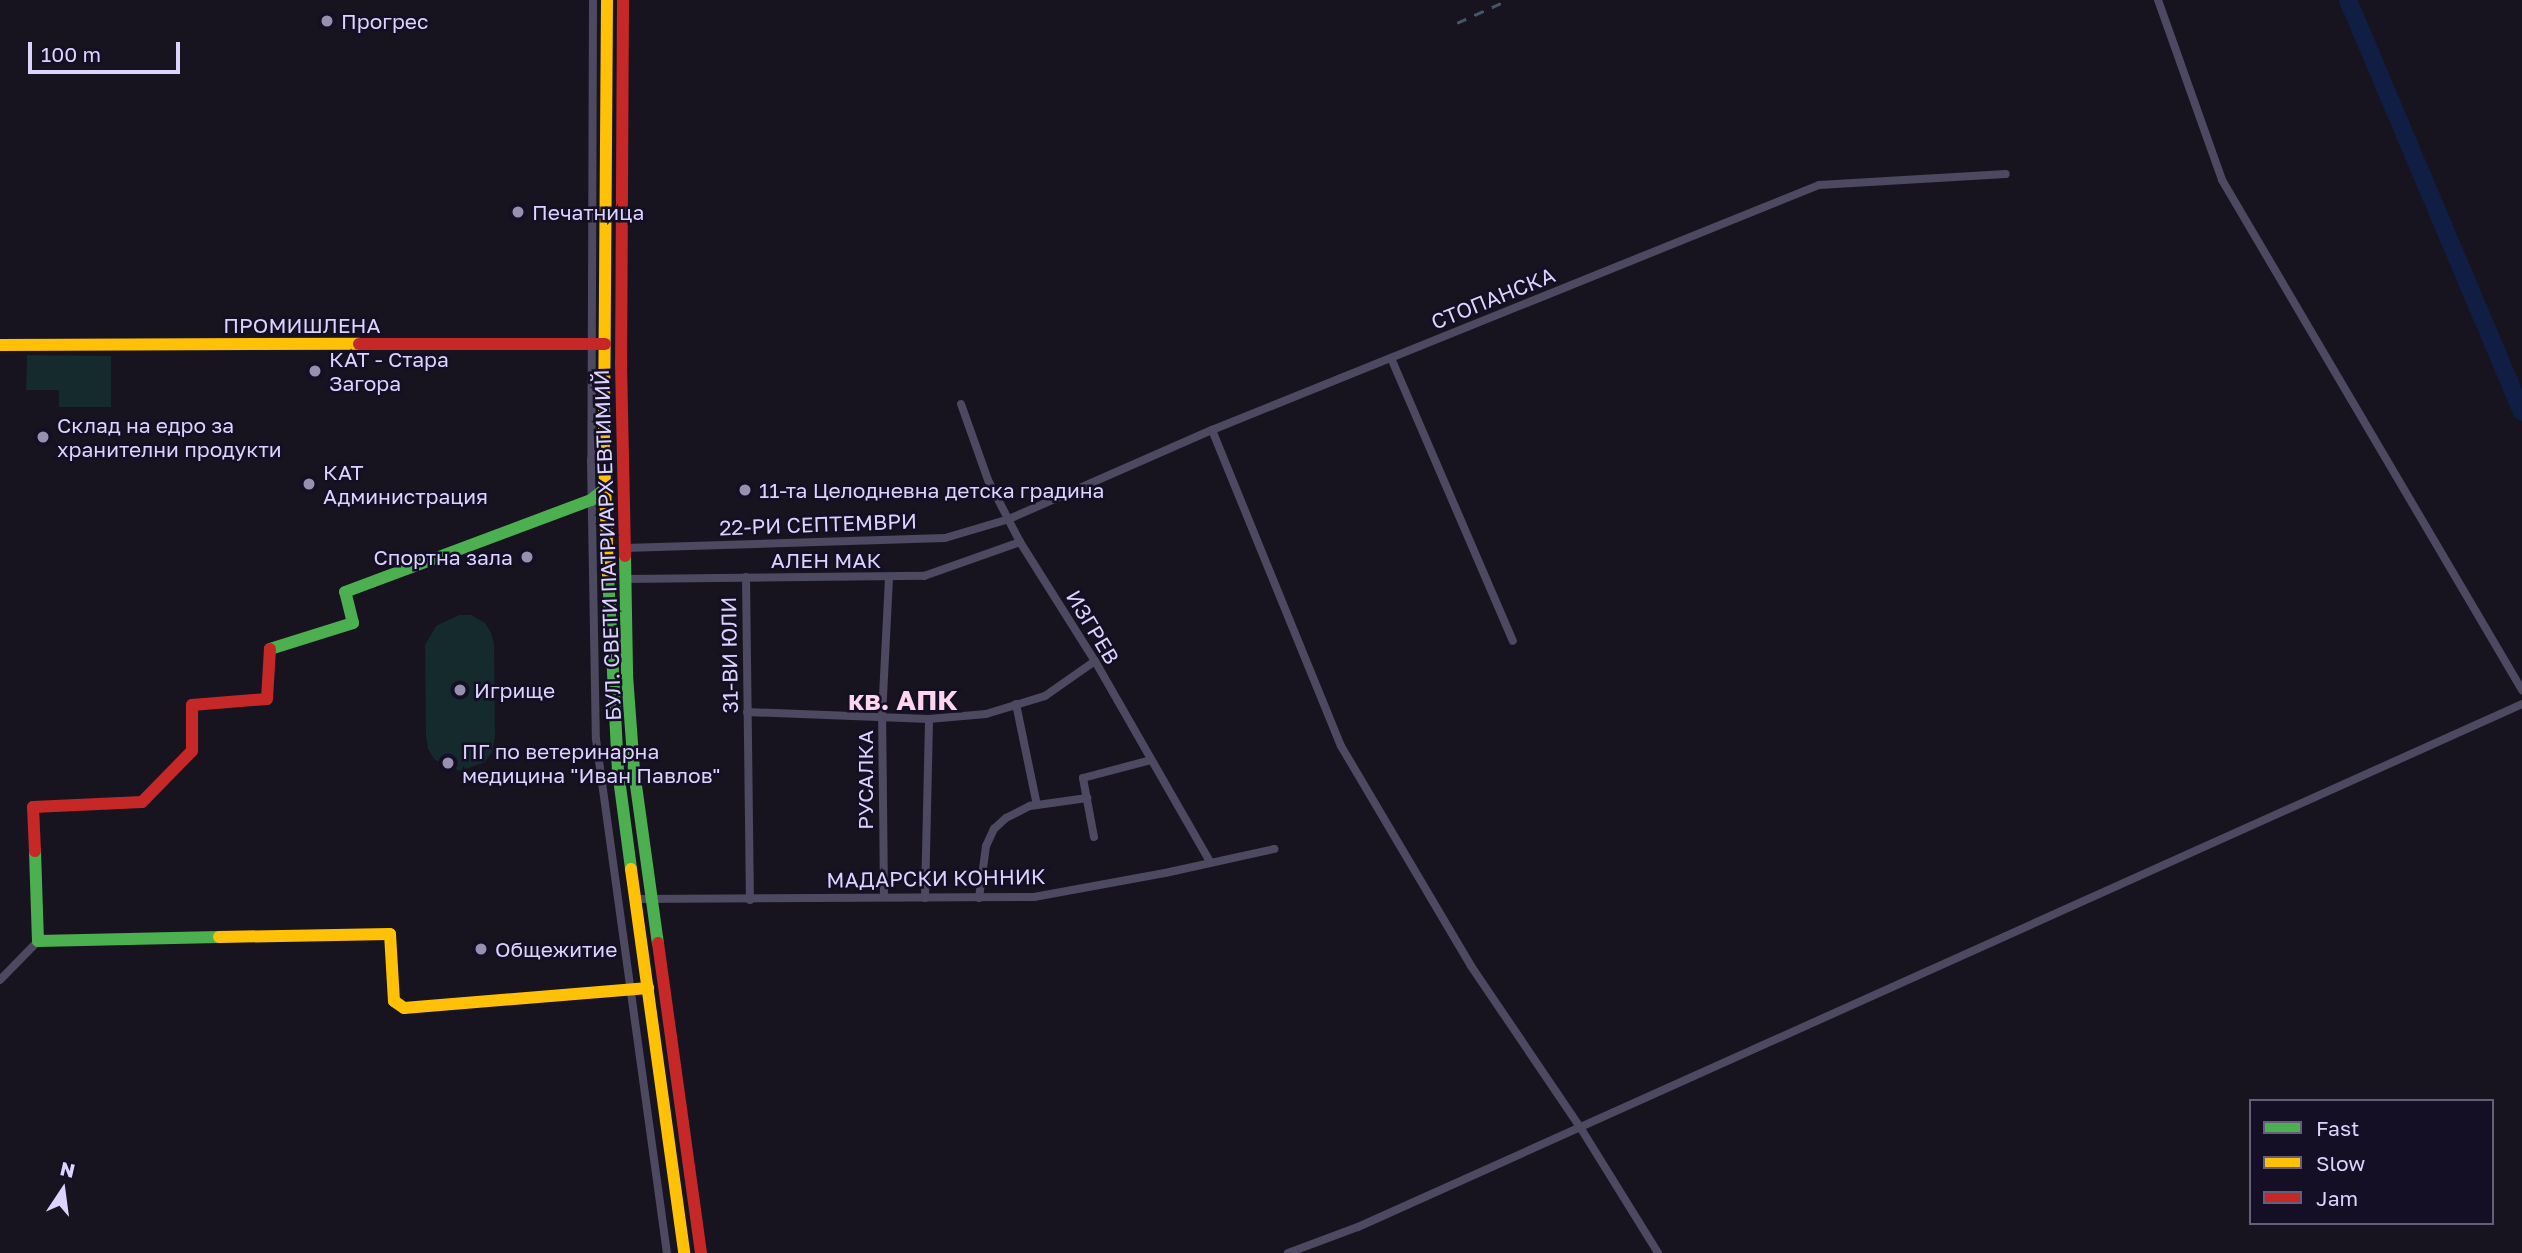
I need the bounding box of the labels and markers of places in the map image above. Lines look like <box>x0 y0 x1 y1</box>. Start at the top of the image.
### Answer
place label: Прогрес <box>341 8 428 34</box>
marker: Прогрес <box>319 13 335 29</box>
place label: Печатница <box>532 199 644 225</box>
marker: Печатница <box>510 204 526 220</box>
place label: КАТ - Стара Загора <box>329 346 449 396</box>
marker: КАТ - Стара Загора <box>307 363 323 379</box>
place label: Склад на едро за хранителни продукти <box>57 412 281 462</box>
marker: Склад на едро за хранителни продукти <box>35 429 51 445</box>
place label: КАТ Администрация <box>323 459 488 509</box>
marker: КАТ Администрация <box>301 476 317 492</box>
place label: 11-та Целодневна детска градина <box>759 477 1104 503</box>
marker: 11-та Целодневна детска градина <box>737 482 753 498</box>
place label: Спортна зала <box>374 544 513 570</box>
marker: Спортна зала <box>519 549 535 565</box>
place label: Игрище <box>474 677 555 703</box>
marker: Игрище <box>452 682 468 698</box>
place label: ПГ по ветеринарна медицина "Иван Павлов" <box>462 738 721 788</box>
marker: ПГ по ветеринарна медицина "Иван Павлов" <box>440 755 456 771</box>
place label: Общежитие <box>495 936 617 962</box>
marker: Общежитие <box>473 941 489 957</box>

